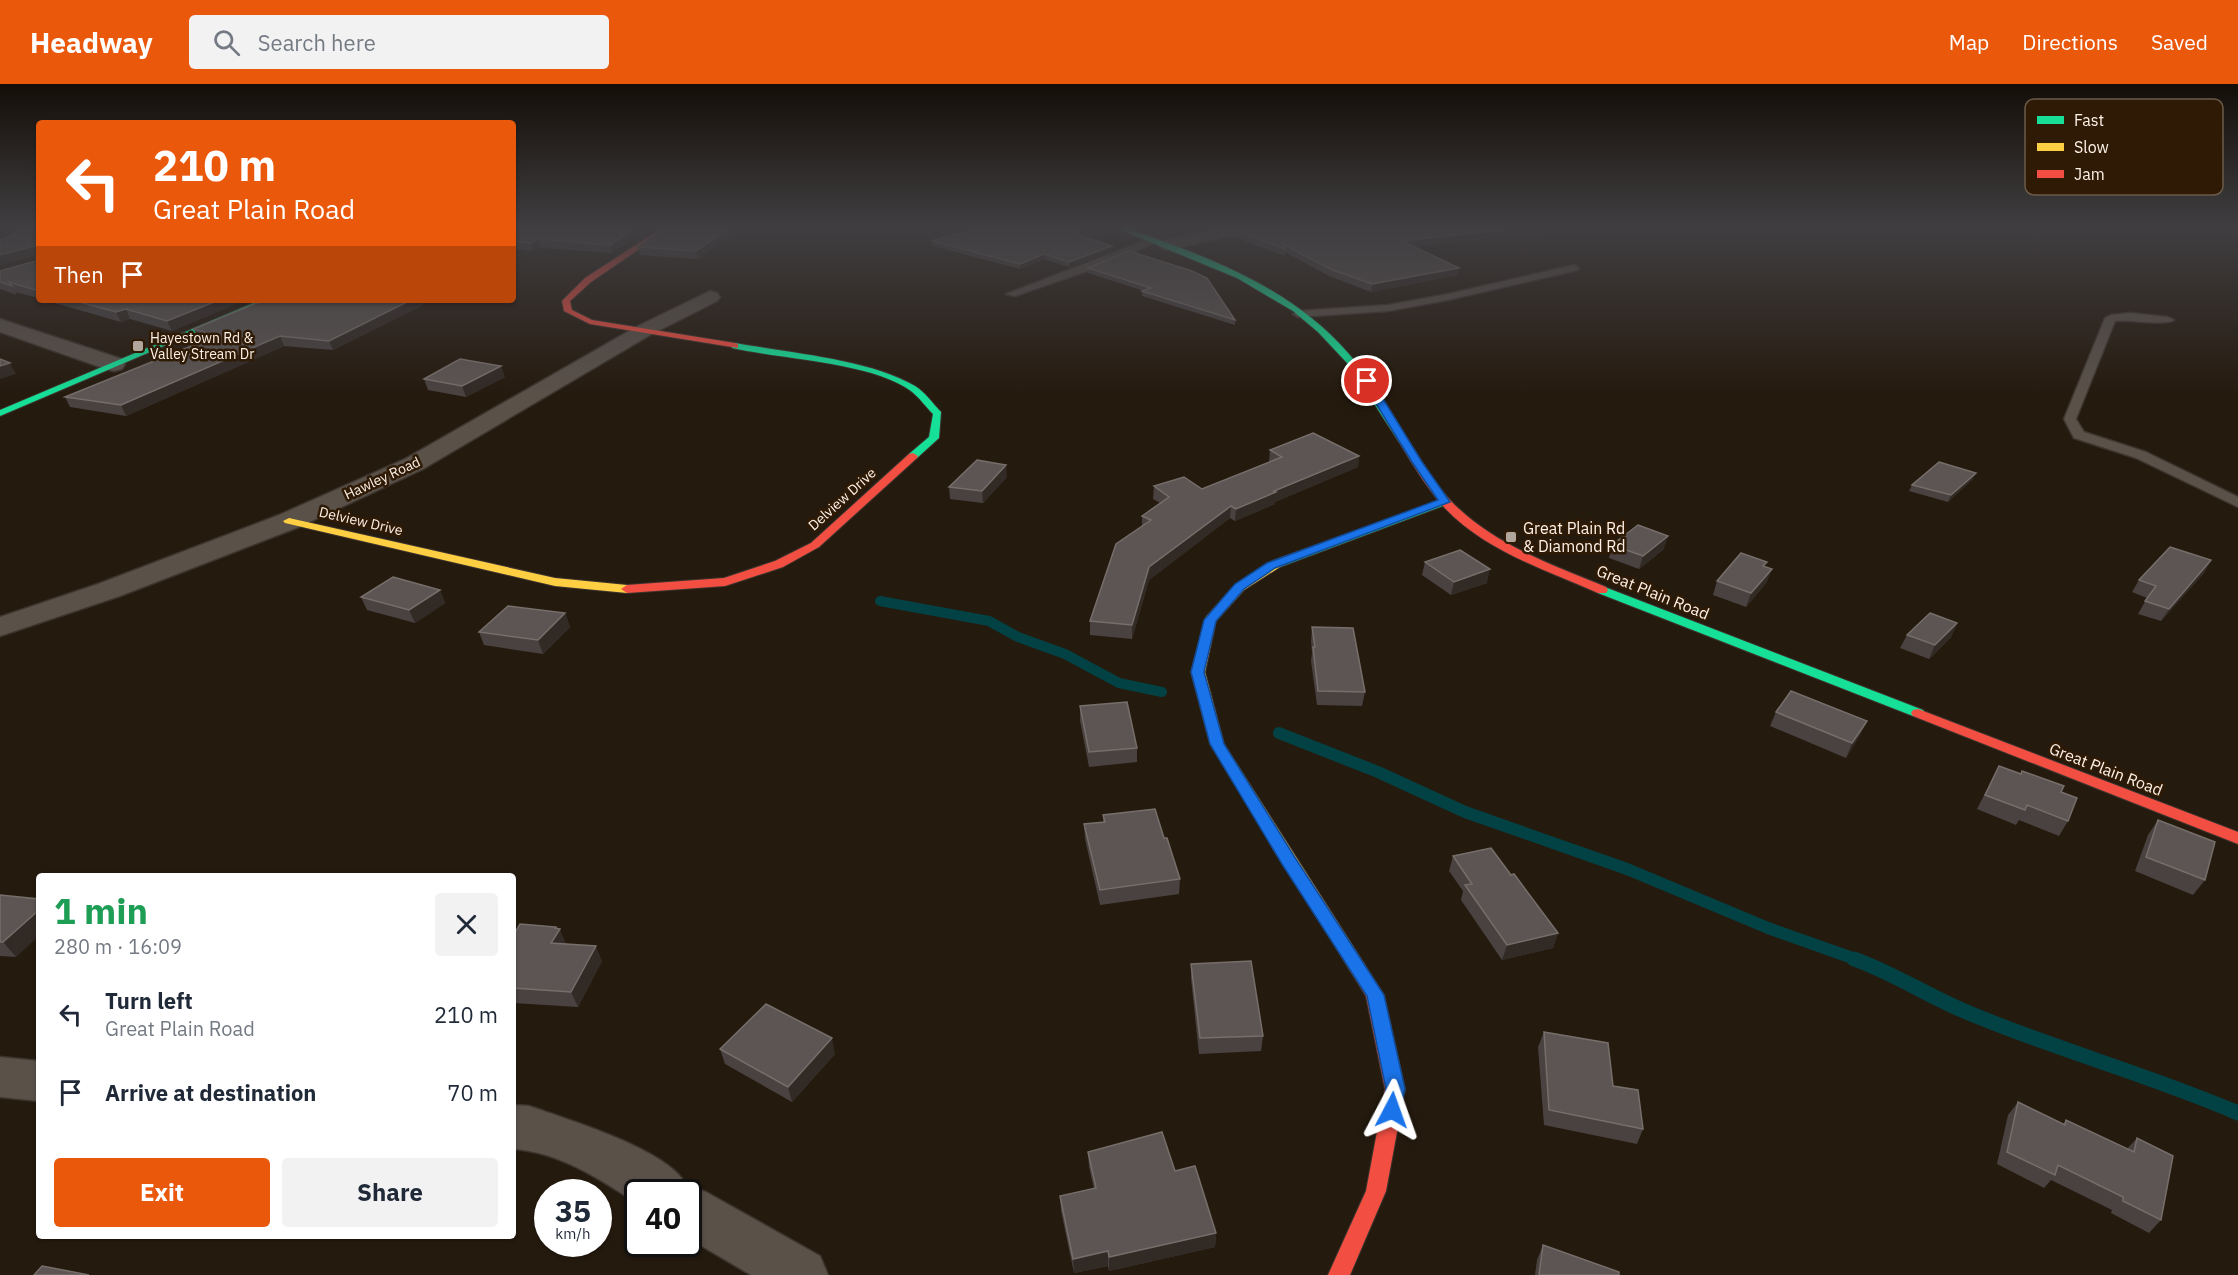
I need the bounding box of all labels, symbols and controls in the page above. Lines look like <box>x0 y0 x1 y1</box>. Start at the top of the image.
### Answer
search box <box>189 15 609 69</box>
text: Headway <box>30 24 153 61</box>
icon: search <box>210 26 243 59</box>
text: Search here <box>258 28 376 57</box>
text: Map <box>1949 28 1989 56</box>
text: Directions <box>2022 28 2118 56</box>
text: Saved <box>2151 28 2208 56</box>
legend <box>2025 99 2223 195</box>
text: Fast <box>2074 110 2104 130</box>
text: Slow <box>2074 137 2109 157</box>
text: 210 m <box>153 138 276 193</box>
icon: left <box>54 144 132 222</box>
text: Jam <box>2074 164 2105 184</box>
text: Great Plain Road <box>153 191 355 226</box>
icon: arrive <box>116 258 149 291</box>
text: Then <box>54 260 104 289</box>
place label: Hayestown Rd & Valley Stream Dr <box>150 329 254 363</box>
marker: Hayestown Rd & Valley Stream Dr <box>131 339 145 353</box>
pin <box>1341 355 1392 406</box>
icon: arrive <box>1350 364 1383 397</box>
street label: Hawley Road <box>341 453 423 503</box>
street label: Delview Drive <box>804 464 880 534</box>
street label: Delview Drive <box>317 503 405 539</box>
place label: Great Plain Rd & Diamond Rd <box>1523 518 1626 556</box>
marker: Great Plain Rd & Diamond Rd <box>1504 530 1518 544</box>
street label: Great Plain Road <box>1594 560 1712 624</box>
street label: Great Plain Road <box>2046 738 2166 800</box>
text: 1 min <box>54 887 148 934</box>
button: close <box>435 893 498 956</box>
text: 280 m · 16:09 <box>54 933 182 960</box>
text: Turn left <box>105 986 193 1015</box>
icon: left <box>54 998 87 1031</box>
text: 210 m <box>434 1000 498 1029</box>
text: Great Plain Road <box>105 1015 255 1042</box>
icon: arrive <box>54 1076 87 1109</box>
text: Arrive at destination <box>105 1078 316 1107</box>
text: 70 m <box>447 1078 498 1107</box>
position arrow <box>1360 1078 1424 1142</box>
button: Exit <box>54 1158 270 1227</box>
button: Share <box>282 1158 498 1227</box>
speed limit sign: 40 <box>624 1179 702 1257</box>
text: 35 <box>555 1191 591 1230</box>
text: km/h <box>555 1224 591 1243</box>

